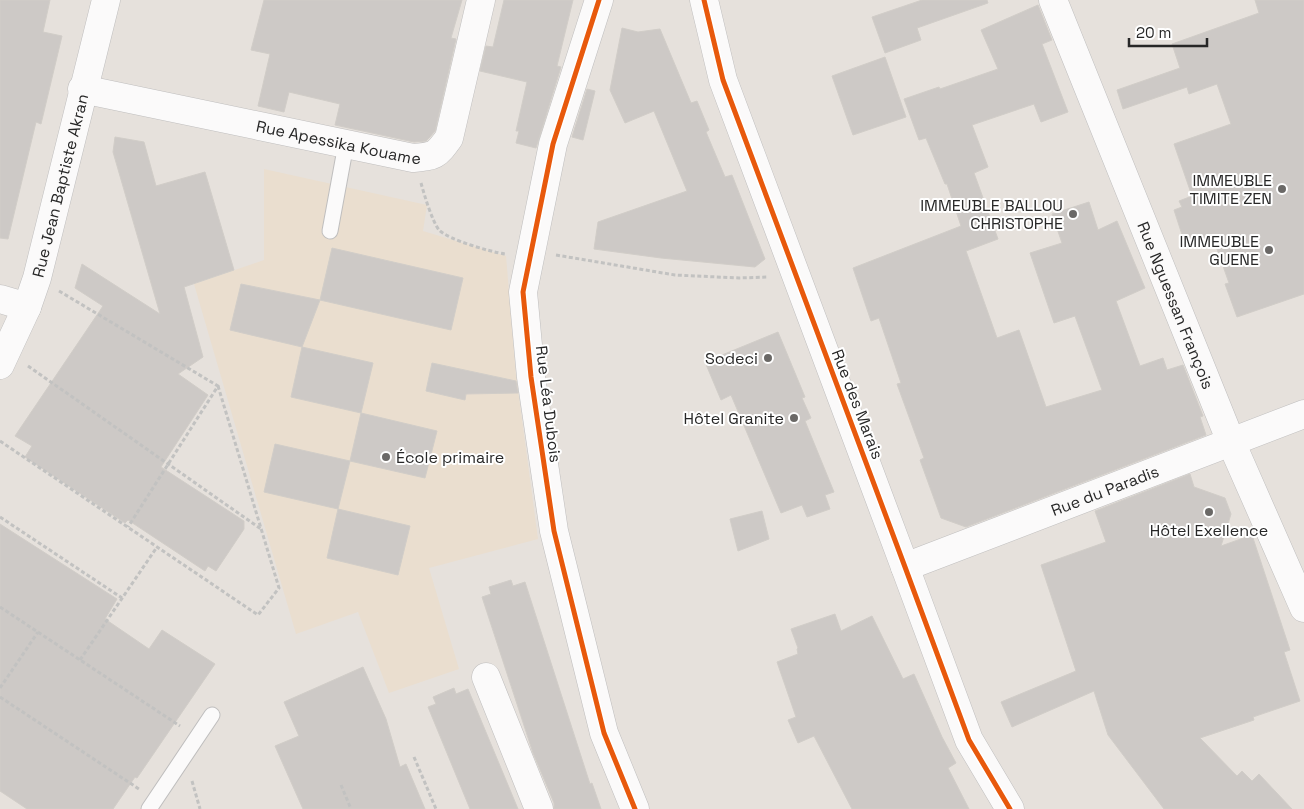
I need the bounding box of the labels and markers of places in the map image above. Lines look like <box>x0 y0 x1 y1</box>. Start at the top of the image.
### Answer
place label: IMMEUBLE TIMITE ZEN <box>1190 170 1272 209</box>
marker: IMMEUBLE TIMITE ZEN <box>1276 183 1288 195</box>
place label: IMMEUBLE BALLOU CHRISTOPHE <box>920 195 1063 234</box>
marker: IMMEUBLE BALLOU CHRISTOPHE <box>1067 208 1079 220</box>
place label: IMMEUBLE GUENE <box>1179 231 1259 270</box>
marker: IMMEUBLE GUENE <box>1263 244 1275 256</box>
place label: Sodeci <box>705 348 758 369</box>
marker: Sodeci <box>762 352 774 364</box>
place label: Hôtel Granite <box>684 408 784 429</box>
marker: Hôtel Granite <box>788 412 800 424</box>
place label: École primaire <box>396 447 504 468</box>
marker: École primaire <box>380 451 392 463</box>
marker: Hôtel Exellence <box>1203 506 1215 518</box>
place label: Hôtel Exellence <box>1150 520 1268 541</box>

